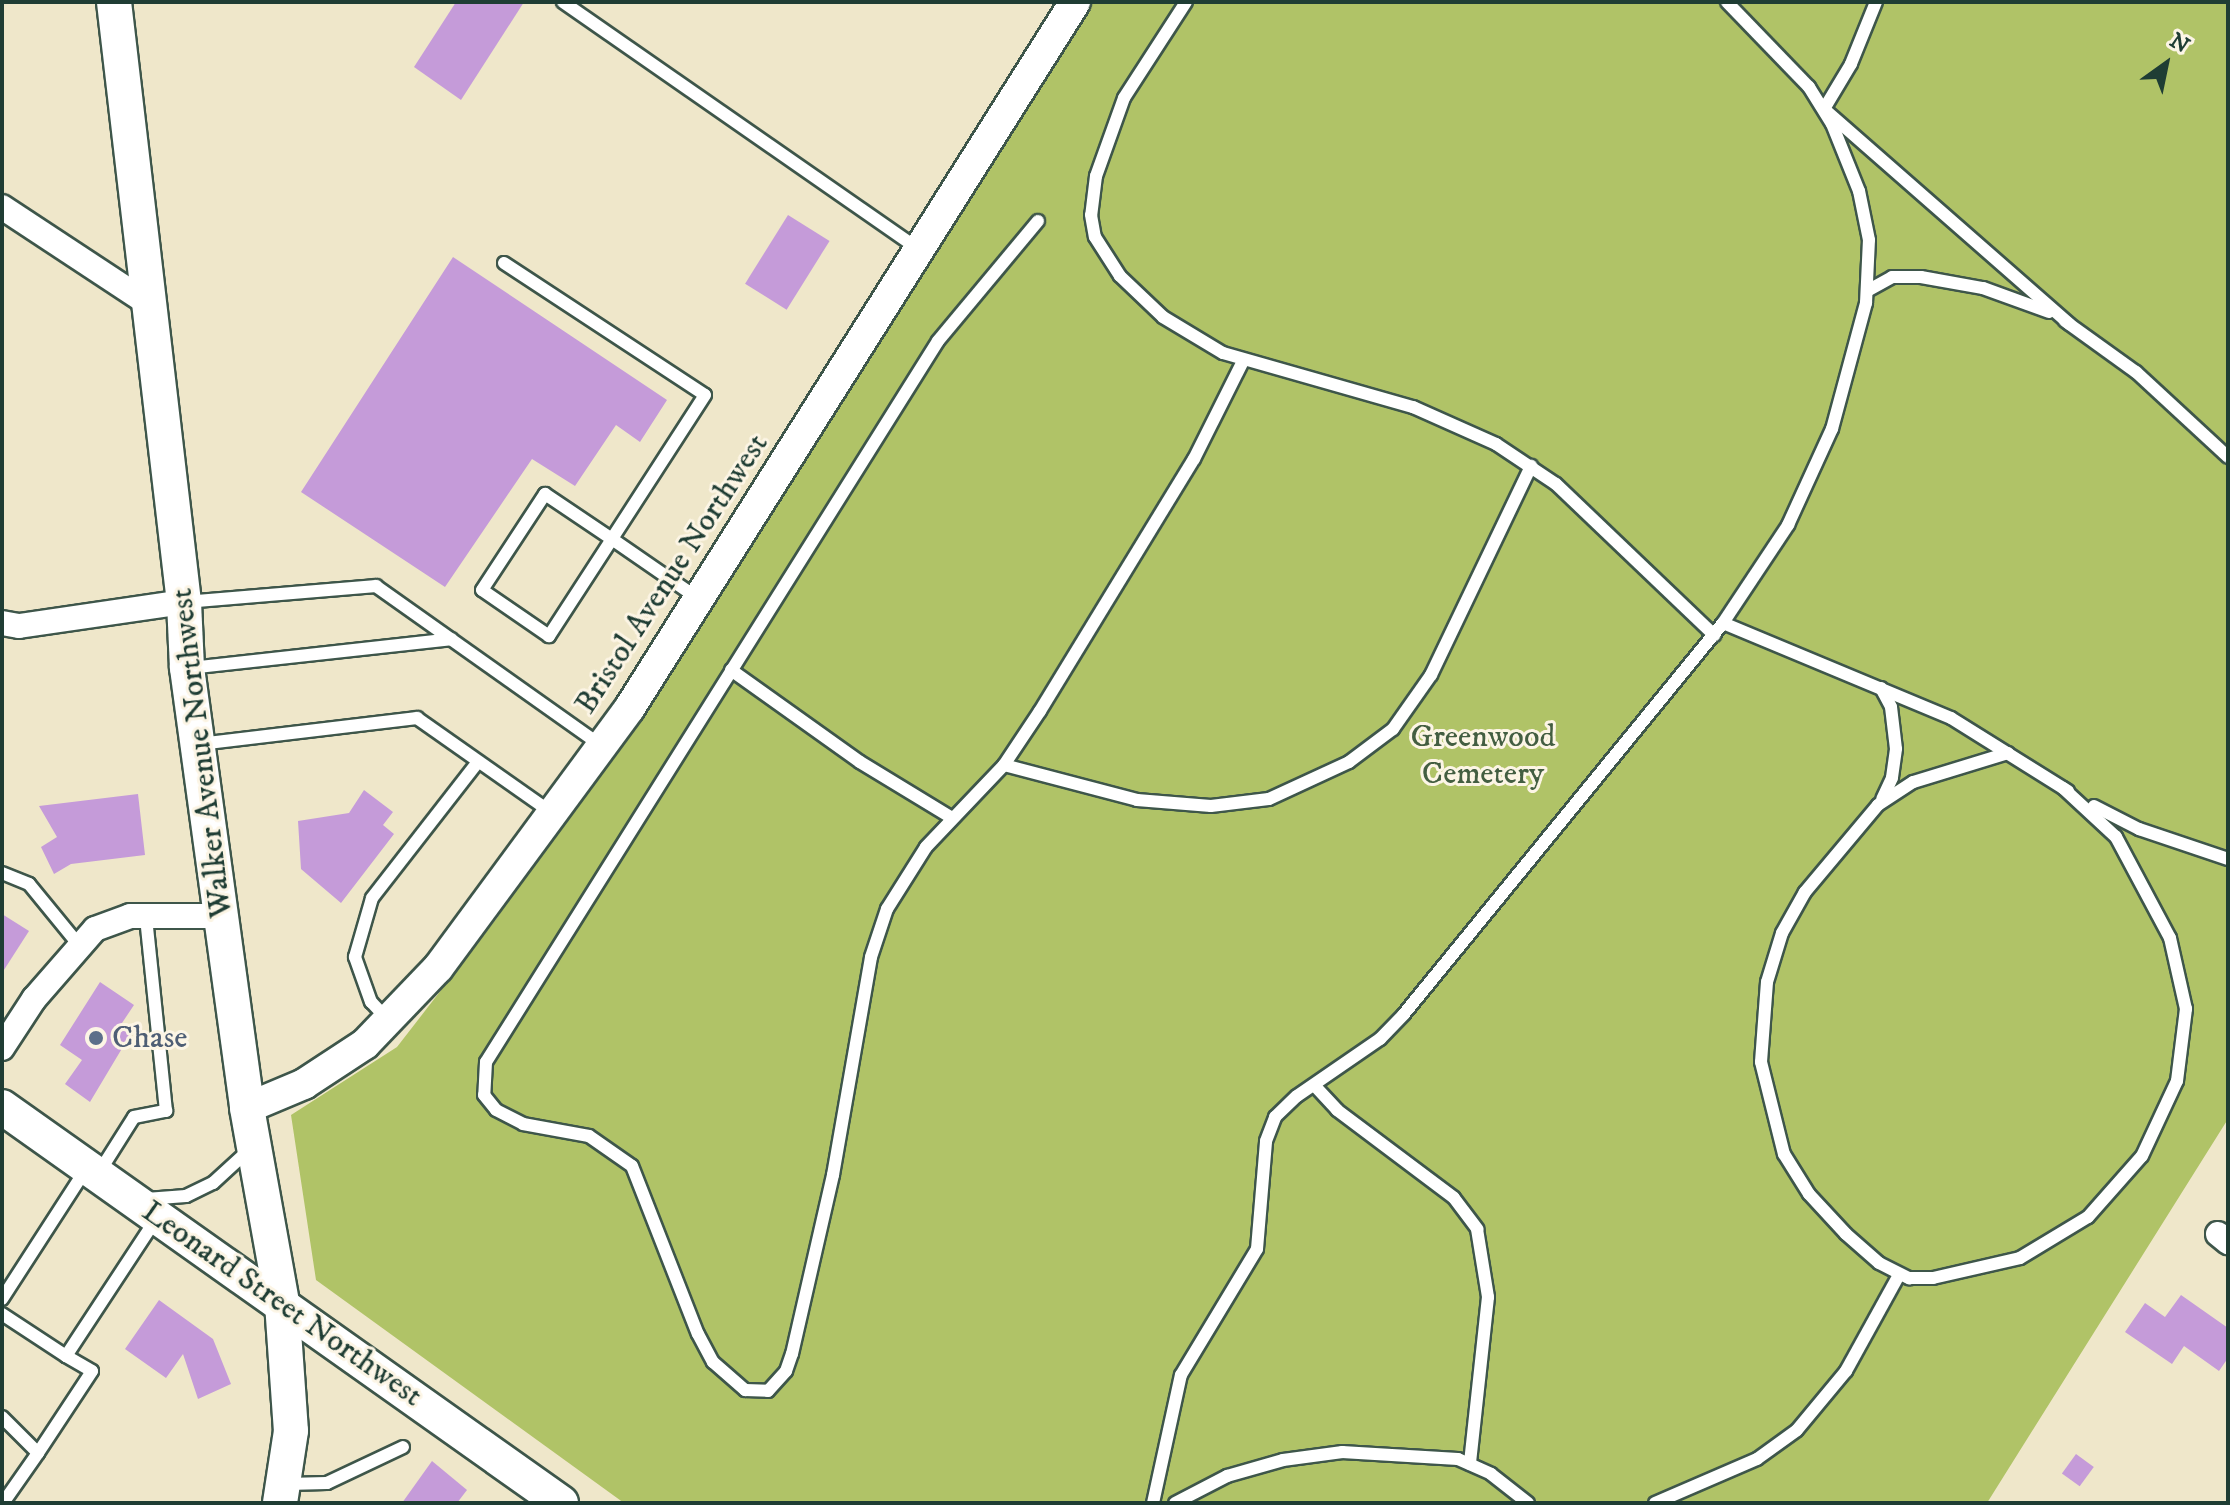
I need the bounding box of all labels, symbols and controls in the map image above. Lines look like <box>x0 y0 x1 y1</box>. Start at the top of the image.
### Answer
north arrow <box>2126 24 2206 104</box>
text: N <box>2164 27 2194 60</box>
street label: Bristol Avenue Northwest <box>567 427 777 721</box>
street label: Walker Avenue Northwest <box>163 586 241 920</box>
park label: Greenwood Cemetery <box>1411 719 1555 794</box>
place label: Chase <box>112 1019 188 1057</box>
marker: Chase <box>87 1029 105 1047</box>
street label: Leonard Street Northwest <box>134 1193 430 1415</box>

